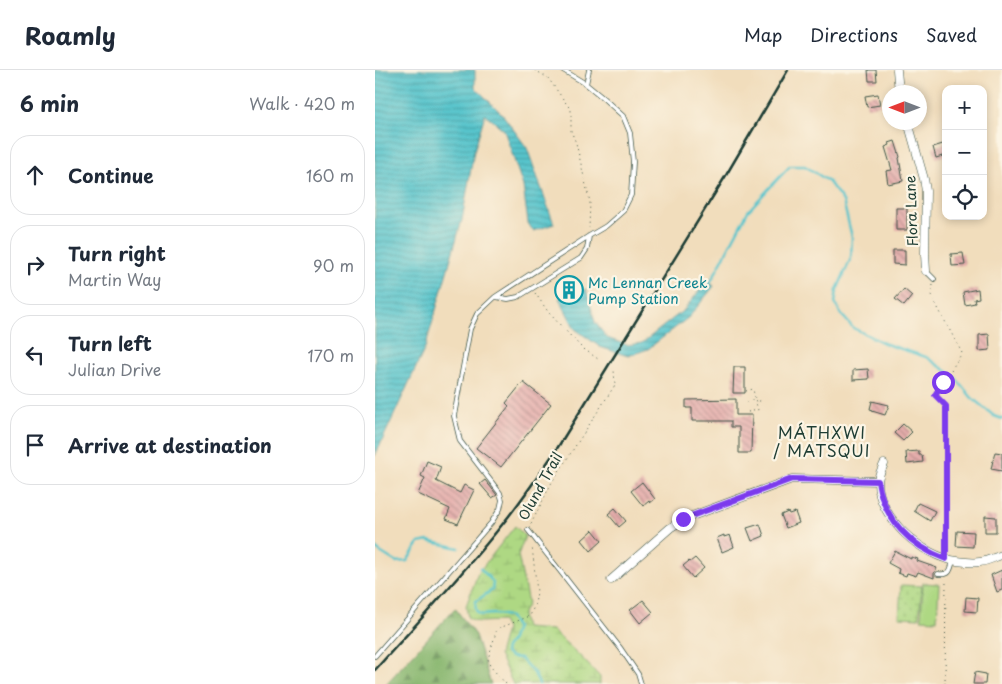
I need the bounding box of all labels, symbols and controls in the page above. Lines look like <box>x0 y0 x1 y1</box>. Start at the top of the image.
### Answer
text: Roamly <box>25 17 116 53</box>
text: Map <box>744 21 782 48</box>
text: Directions <box>810 21 898 48</box>
text: Saved <box>926 21 977 48</box>
north arrow <box>882 85 927 130</box>
map controls <box>942 85 987 220</box>
button: + <box>942 85 987 130</box>
text: 6 min <box>20 87 79 119</box>
text: Walk · 420 m <box>249 91 355 115</box>
button: − <box>942 130 987 175</box>
icon: ahead <box>21 161 49 189</box>
text: Continue <box>68 161 154 189</box>
text: 160 m <box>306 163 354 187</box>
street label: Flora Lane <box>899 175 923 247</box>
button: locate <box>942 175 987 220</box>
text: Turn right <box>68 239 166 267</box>
icon: right <box>21 251 49 279</box>
text: 90 m <box>313 253 354 277</box>
text: Martin Way <box>68 267 161 291</box>
place label: Mc Lennan Creek Pump Station <box>588 272 708 309</box>
building icon: Mc Lennan Creek Pump Station <box>554 275 584 305</box>
text: Turn left <box>68 329 152 357</box>
icon: left <box>21 341 49 369</box>
text: 170 m <box>308 343 354 367</box>
text: Julian Drive <box>68 357 161 381</box>
route start <box>932 371 955 394</box>
district label: MÁTHXWI / MATSQUI <box>773 420 871 462</box>
icon: arrive <box>21 431 49 459</box>
text: Arrive at destination <box>68 431 272 459</box>
street label: Olund Trail <box>513 448 567 524</box>
route end <box>672 508 695 531</box>

